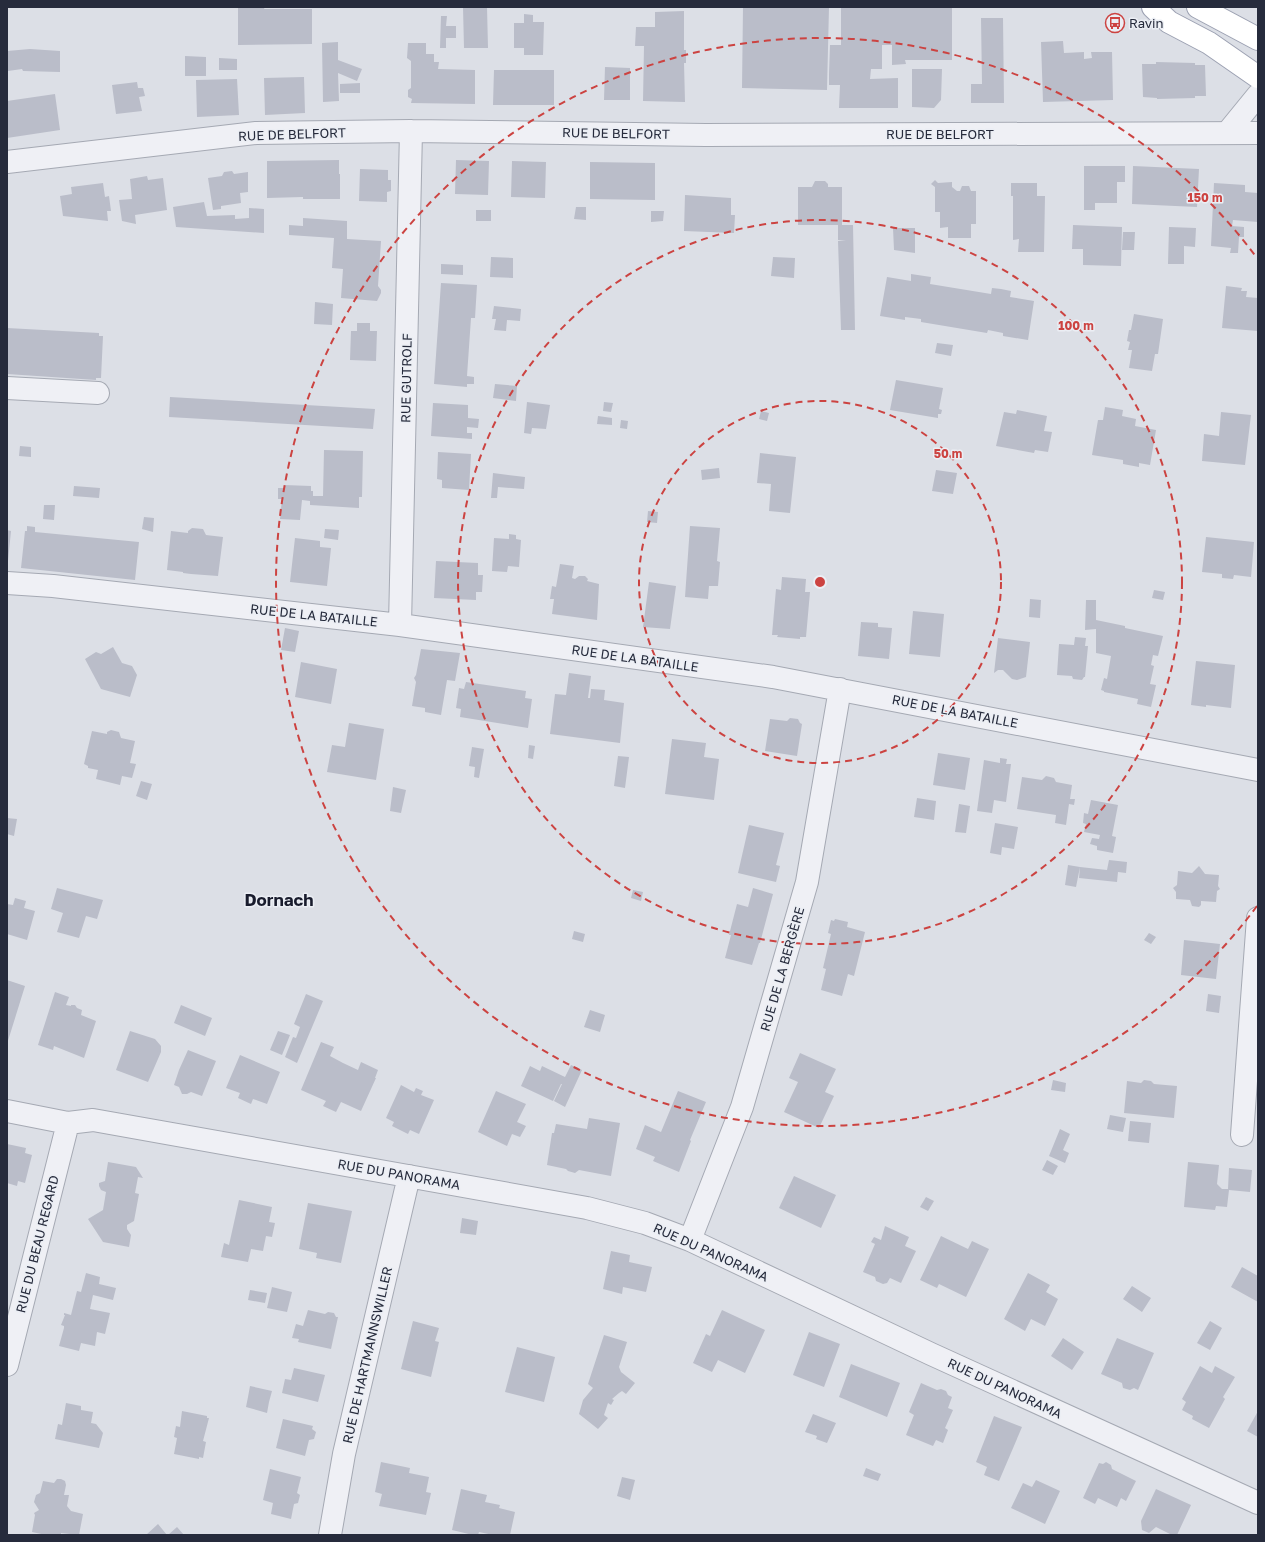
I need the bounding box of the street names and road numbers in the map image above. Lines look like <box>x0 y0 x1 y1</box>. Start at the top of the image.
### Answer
street label: RUE DE BELFORT <box>238 124 346 144</box>
street label: RUE DE BELFORT <box>562 124 670 142</box>
street label: RUE DE BELFORT <box>886 126 994 142</box>
street label: RUE GUTROLF <box>397 333 415 423</box>
street label: RUE DE LA BATAILLE <box>249 600 379 630</box>
street label: RUE DE LA BATAILLE <box>570 641 700 675</box>
street label: RUE DE LA BATAILLE <box>891 691 1019 731</box>
street label: RUE DE LA BERGÈRE <box>757 905 807 1033</box>
street label: RUE DU PANORAMA <box>336 1155 462 1193</box>
street label: RUE DU BEAU REGARD <box>12 1174 62 1314</box>
street label: RUE DU PANORAMA <box>651 1219 771 1285</box>
street label: RUE DE HARTMANNSWILLER <box>339 1265 395 1445</box>
street label: RUE DU PANORAMA <box>945 1354 1065 1422</box>

